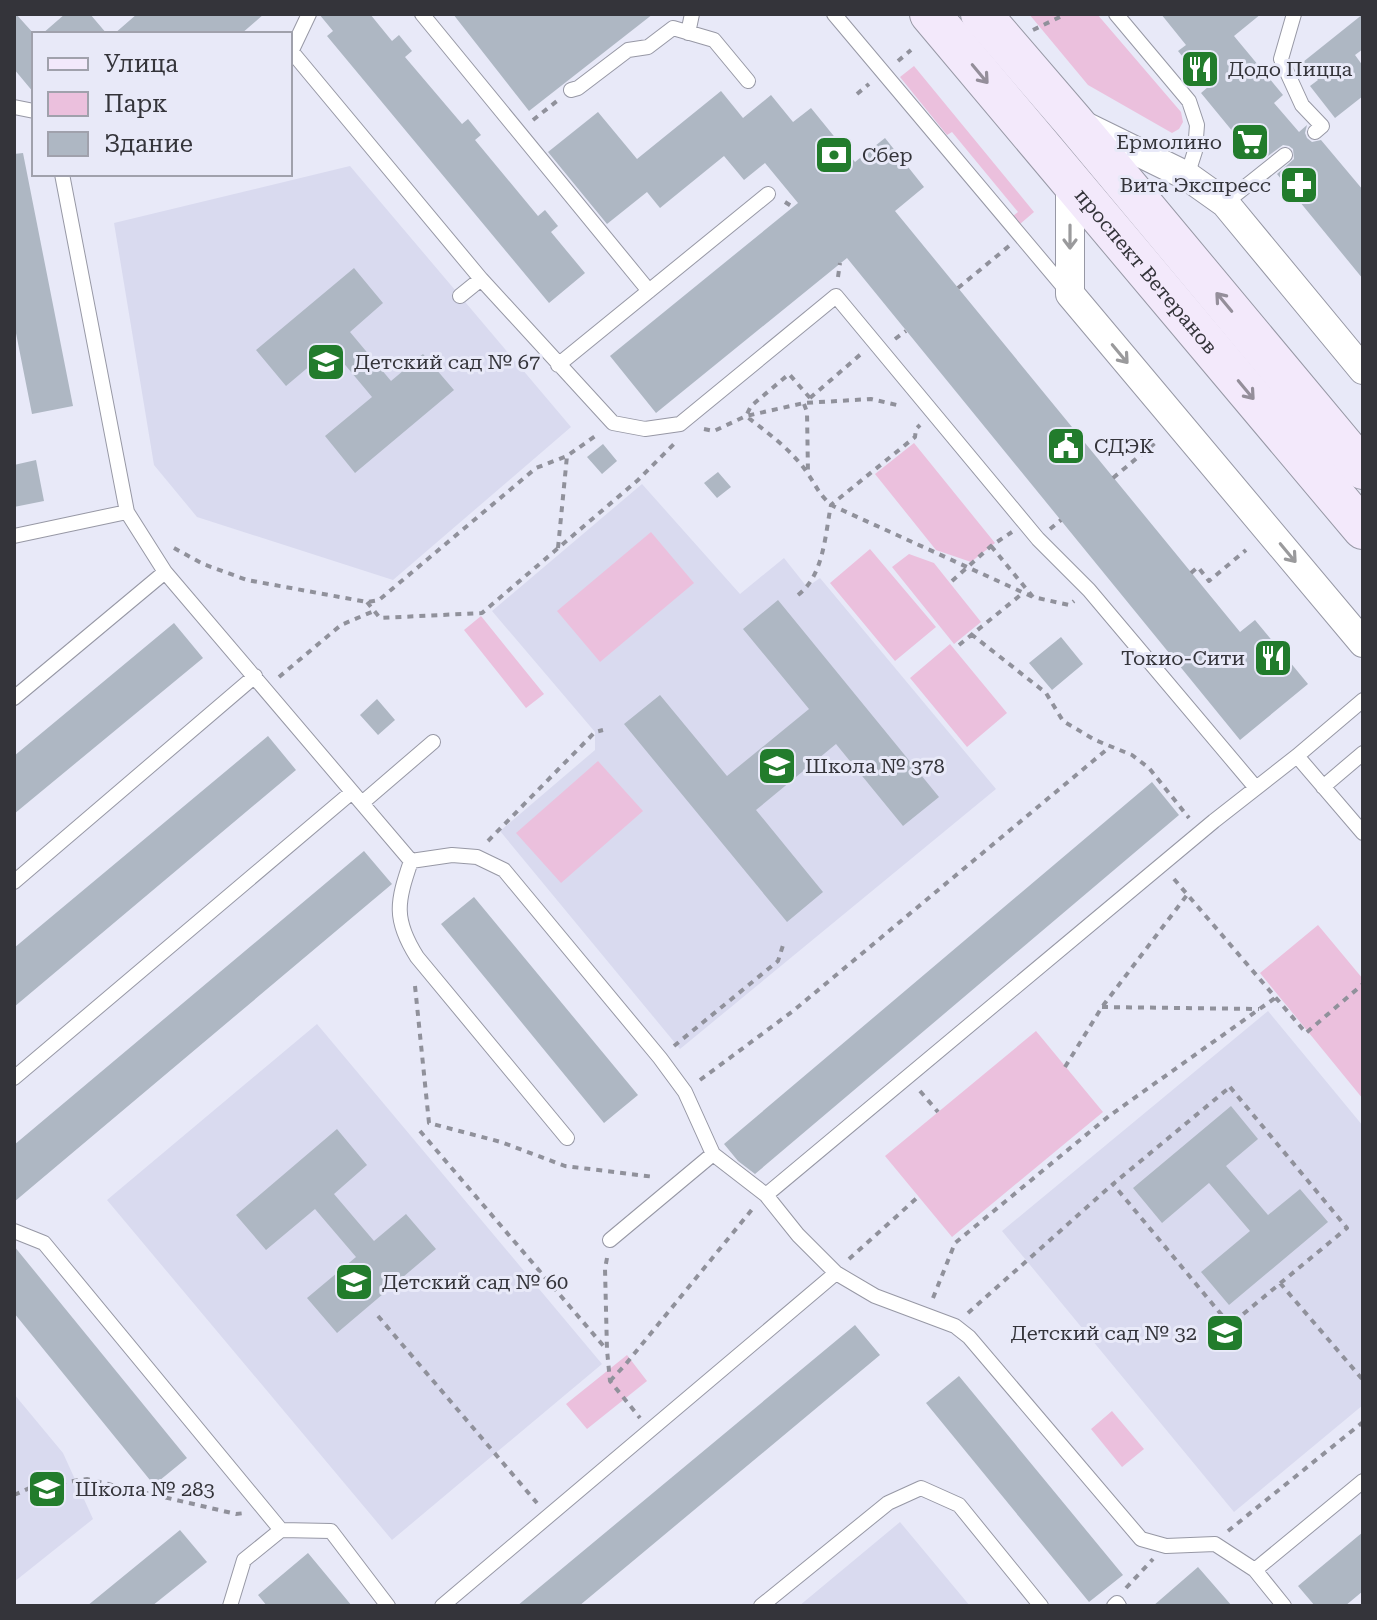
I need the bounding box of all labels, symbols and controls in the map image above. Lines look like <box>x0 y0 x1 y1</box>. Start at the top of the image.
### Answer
legend <box>32 32 292 176</box>
restaurant icon: Додо Пицца <box>1179 48 1221 90</box>
text: Улица <box>104 50 178 78</box>
place label: Додо Пицца <box>1228 57 1353 81</box>
one-way arrow <box>971 63 989 83</box>
text: Парк <box>104 90 167 118</box>
supermarket icon: Ермолино <box>1229 121 1271 163</box>
text: Здание <box>104 130 193 158</box>
place label: Ермолино <box>1116 130 1222 154</box>
bank icon: Сбер <box>813 134 855 176</box>
place label: Сбер <box>862 143 913 167</box>
pharmacy icon: Вита Экспресс <box>1278 164 1320 206</box>
place label: Вита Экспресс <box>1120 173 1271 197</box>
street label: проспект Ветеранов <box>1070 183 1223 359</box>
one-way arrow <box>1062 223 1078 250</box>
one-way arrow <box>1215 292 1233 312</box>
school or university icon: Детский сад № 67 <box>305 341 347 383</box>
one-way arrow <box>1111 343 1129 364</box>
place label: Детский сад № 67 <box>354 350 540 374</box>
one-way arrow <box>1237 380 1255 400</box>
public building icon: СДЭК <box>1045 425 1087 467</box>
place label: СДЭК <box>1094 434 1154 458</box>
one-way arrow <box>1279 542 1297 563</box>
restaurant icon: Токио-Сити <box>1252 637 1294 679</box>
place label: Токио-Сити <box>1121 646 1245 670</box>
school or university icon: Школа № 378 <box>756 745 798 787</box>
place label: Школа № 378 <box>805 754 945 778</box>
school or university icon: Детский сад № 60 <box>333 1261 375 1303</box>
place label: Детский сад № 60 <box>382 1270 568 1294</box>
school or university icon: Детский сад № 32 <box>1204 1312 1246 1354</box>
place label: Детский сад № 32 <box>1011 1321 1197 1345</box>
school or university icon: Школа № 283 <box>26 1468 68 1510</box>
place label: Школа № 283 <box>75 1477 215 1501</box>

